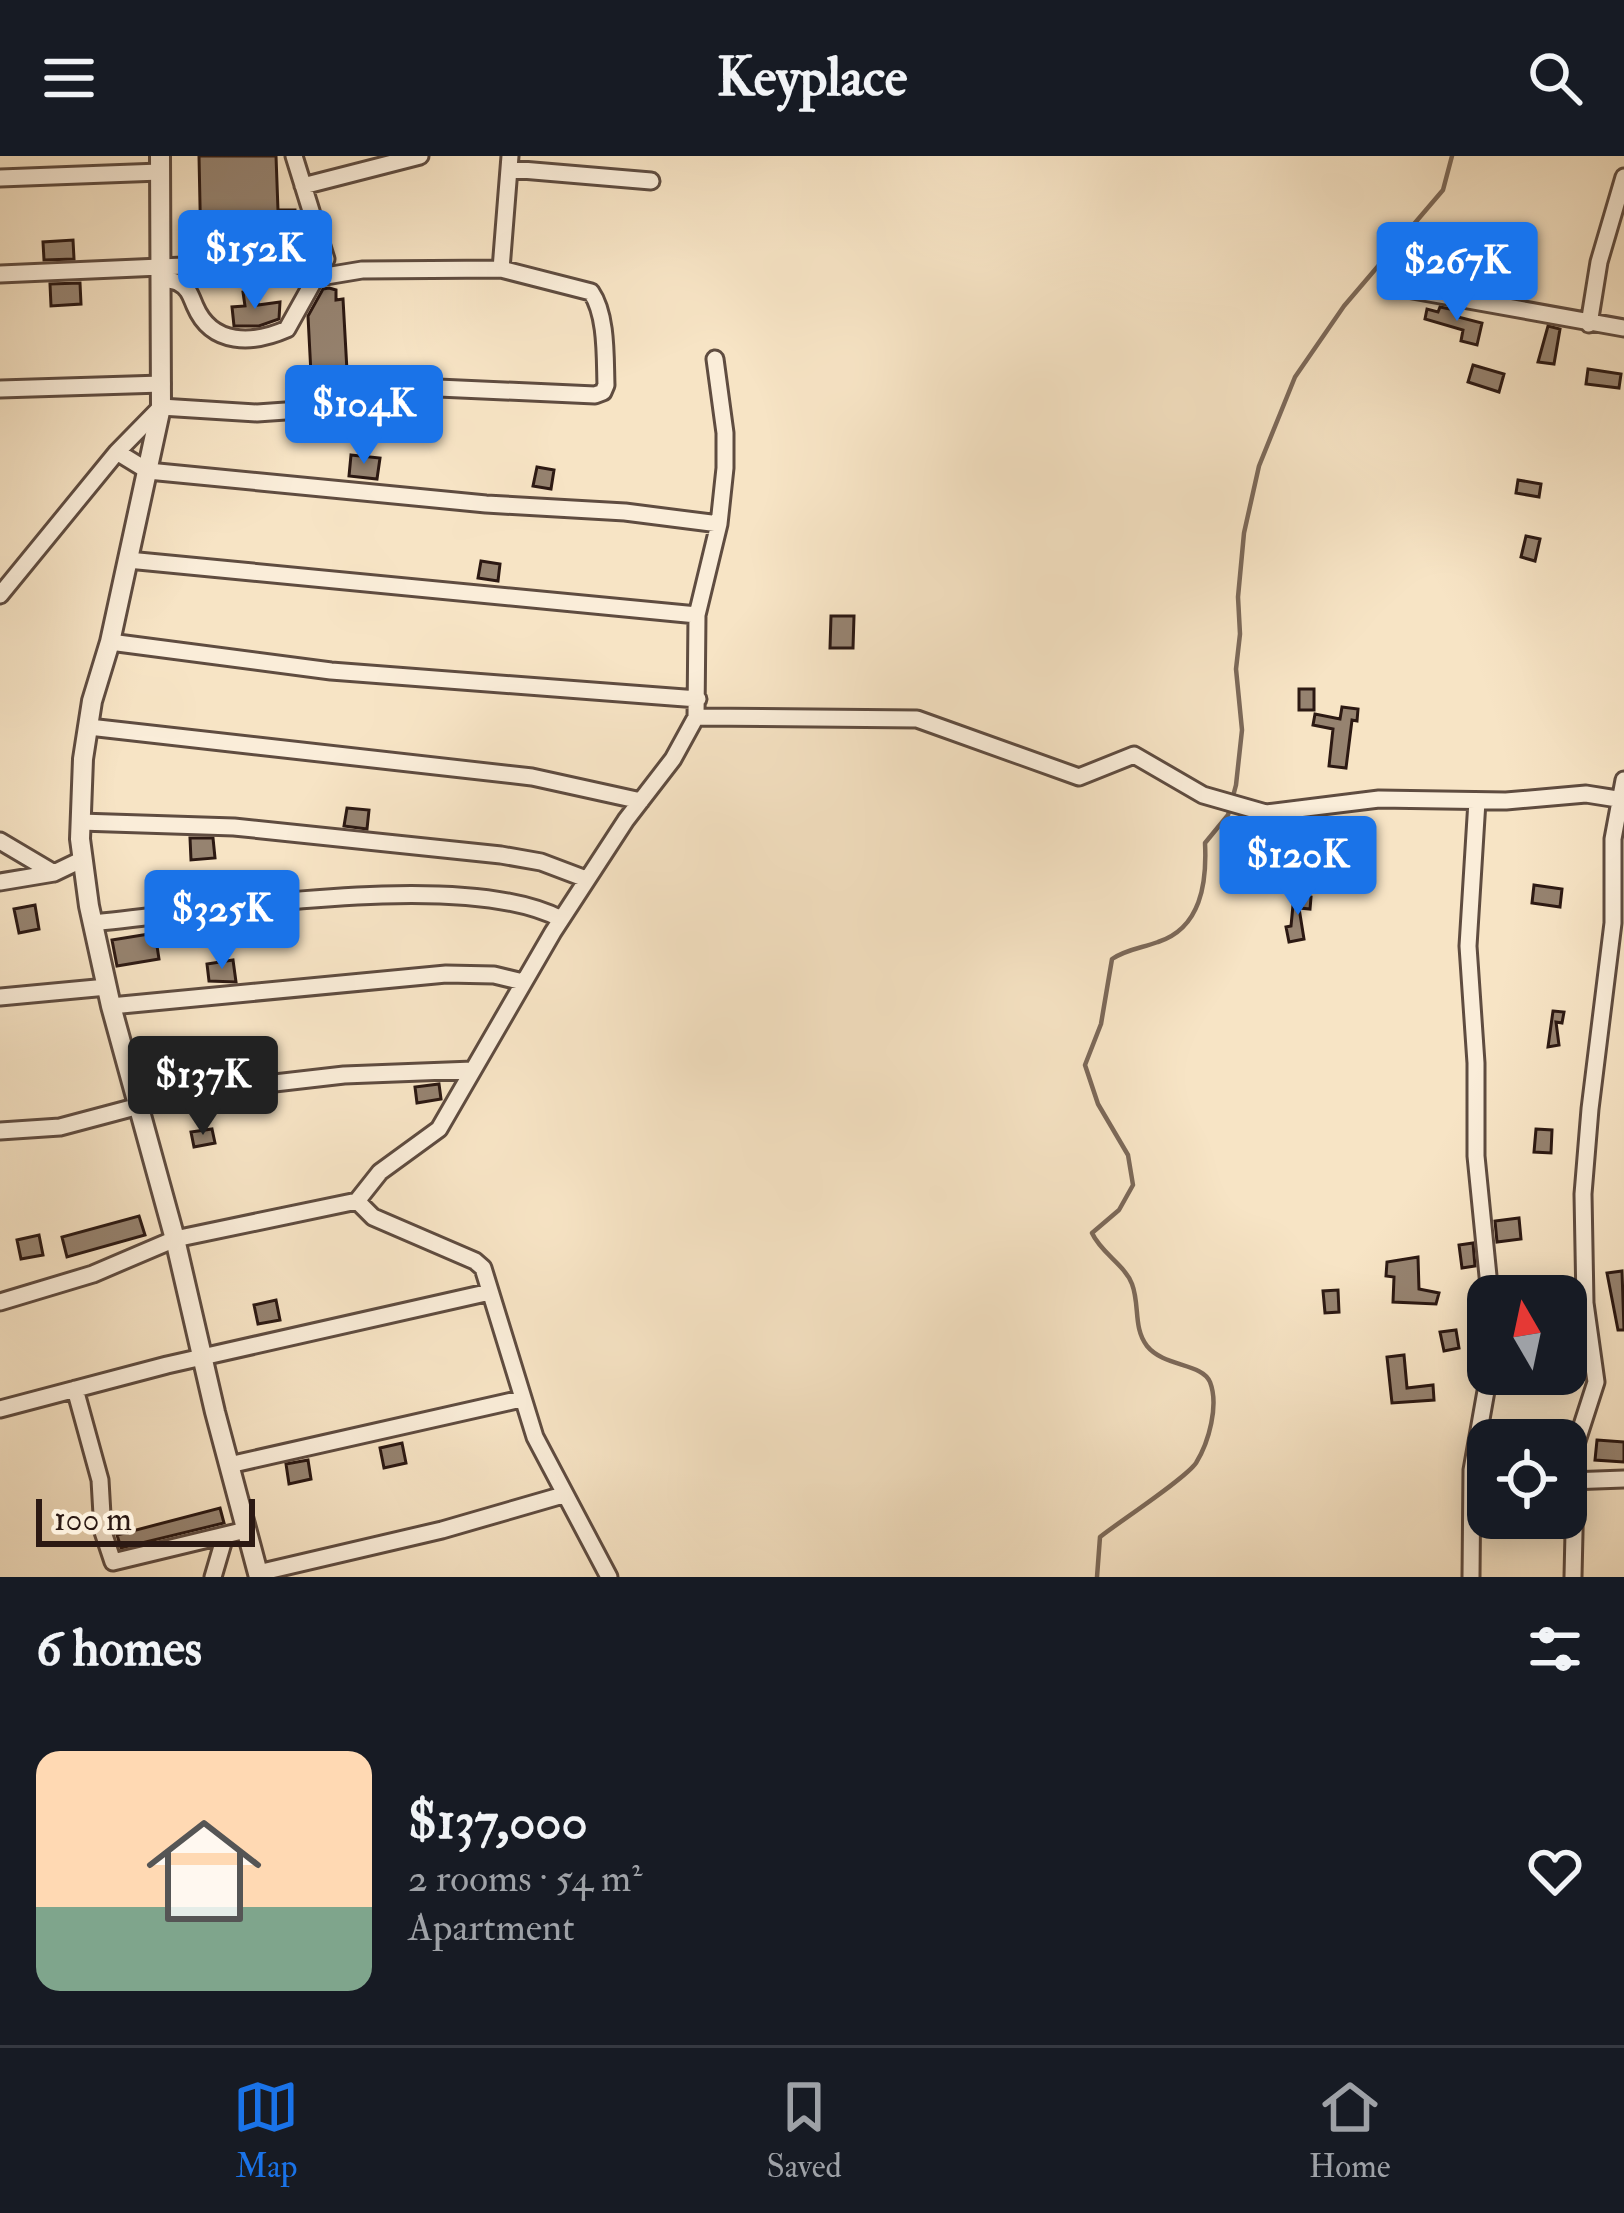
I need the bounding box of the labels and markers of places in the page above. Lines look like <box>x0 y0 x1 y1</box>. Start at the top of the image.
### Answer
pin: $152K <box>171 210 339 312</box>
pin: $267K <box>1373 222 1541 324</box>
pin: $104K <box>280 365 448 467</box>
pin: $120K <box>1214 816 1382 918</box>
pin: $325K <box>138 870 306 972</box>
pin: $137K <box>119 1036 287 1138</box>

